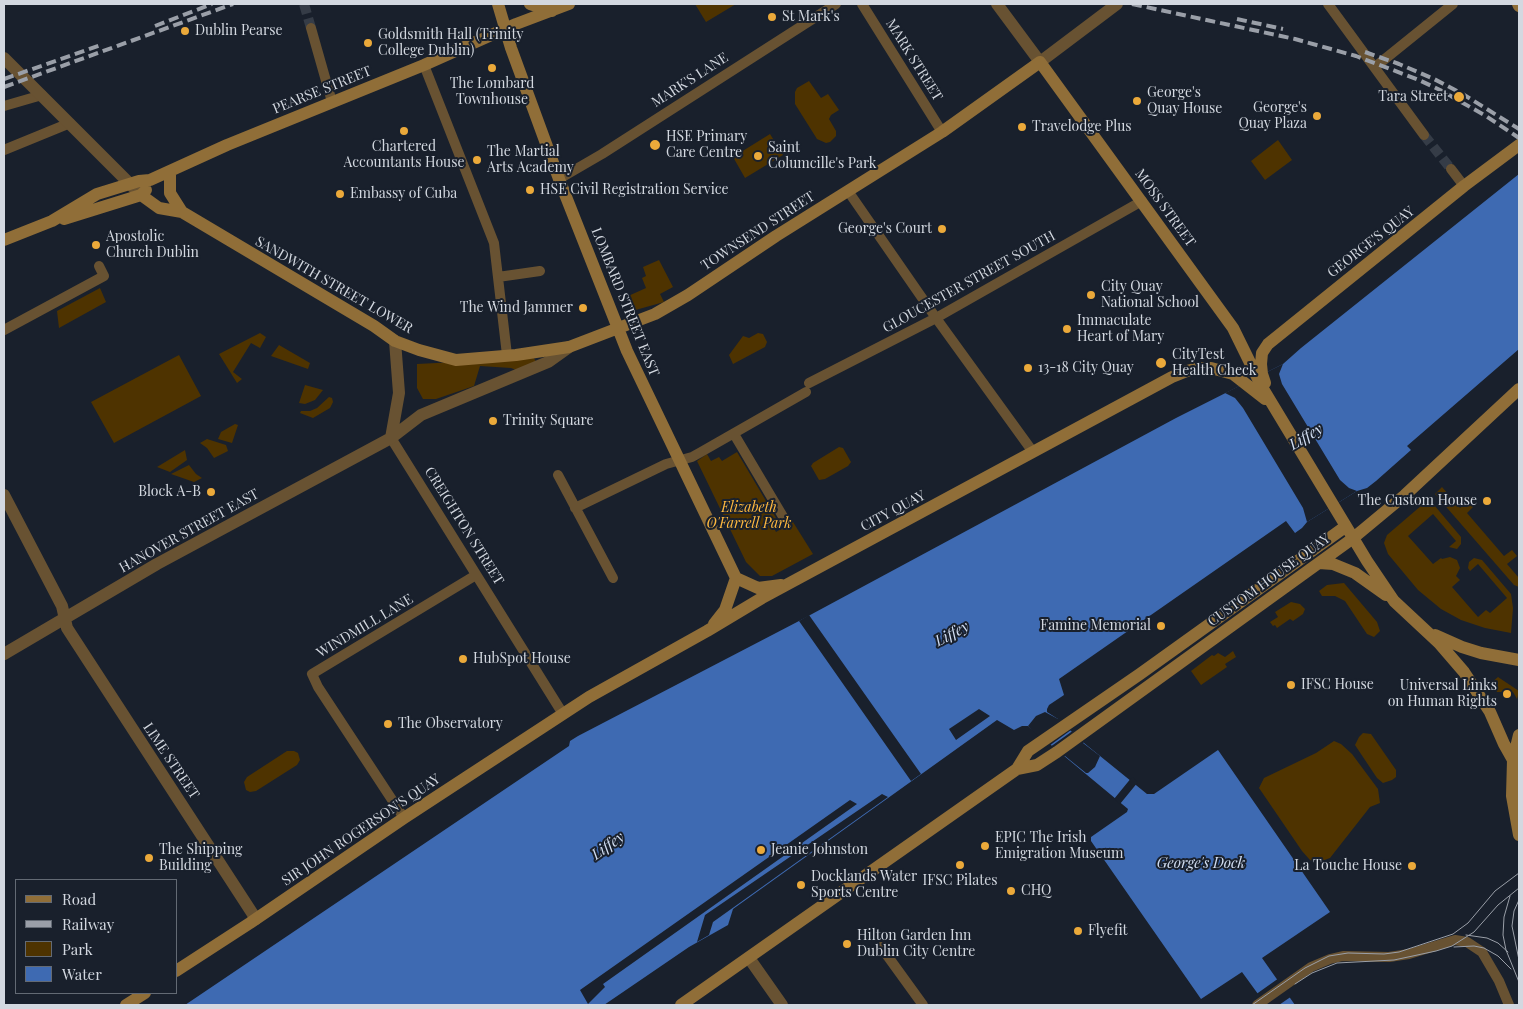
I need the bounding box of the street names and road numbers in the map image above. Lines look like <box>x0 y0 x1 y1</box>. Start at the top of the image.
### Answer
street label: MARK STREET <box>882 16 946 104</box>
street label: MARK'S LANE <box>649 49 731 111</box>
street label: PEARSE STREET <box>270 63 374 117</box>
street label: MOSS STREET <box>1131 166 1199 250</box>
street label: TOWNSEND STREET <box>698 188 818 274</box>
street label: GEORGE'S QUAY <box>1324 203 1418 281</box>
street label: LOMBARD STREET EAST <box>587 225 663 379</box>
street label: GLOUCESTER STREET SOUTH <box>880 227 1058 337</box>
street label: SANDWITH STREET LOWER <box>252 233 416 337</box>
street label: CREIGHTON STREET <box>421 464 507 588</box>
street label: HANOVER STREET EAST <box>116 486 262 576</box>
street label: CITY QUAY <box>858 487 928 535</box>
street label: CUSTOM HOUSE QUAY <box>1205 530 1333 630</box>
street label: WINDMILL LANE <box>314 591 416 661</box>
street label: LIME STREET <box>139 720 203 802</box>
street label: SIR JOHN ROGERSON'S QUAY <box>279 771 443 889</box>

